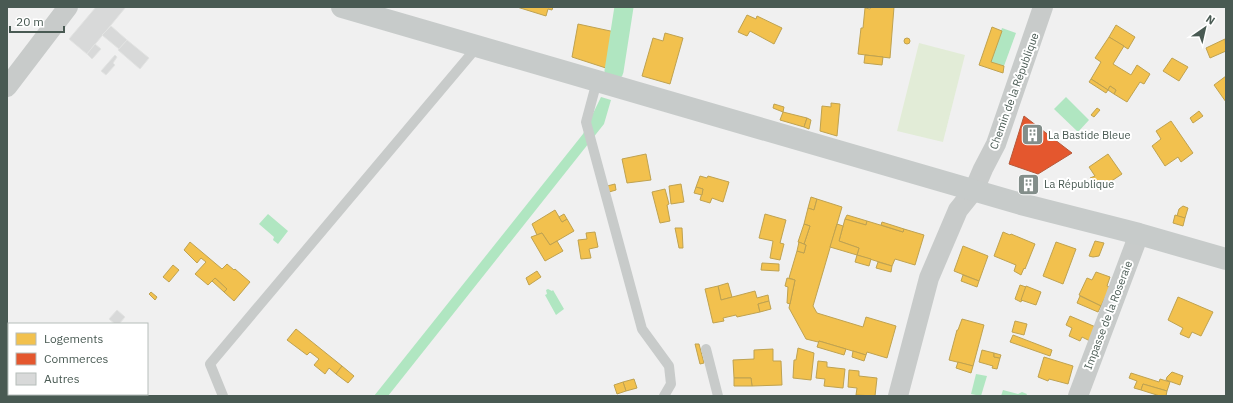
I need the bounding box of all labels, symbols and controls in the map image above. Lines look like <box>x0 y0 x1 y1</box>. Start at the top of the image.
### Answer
scale bar <box>10 8 64 34</box>
north arrow <box>1185 8 1225 48</box>
text: N <box>1203 12 1218 28</box>
text: 20 m <box>16 14 44 29</box>
street label: Chemin de la République <box>986 31 1042 151</box>
building icon: La Bastide Bleue <box>1020 122 1046 148</box>
place label: La Bastide Bleue <box>1048 128 1130 142</box>
building icon: La République <box>1015 171 1041 197</box>
place label: La République <box>1044 177 1114 191</box>
street label: Impasse de la Roseraie <box>1081 259 1135 371</box>
legend <box>8 323 148 395</box>
text: Logements <box>44 331 104 346</box>
text: Commerces <box>44 351 109 366</box>
text: Autres <box>44 371 80 386</box>

